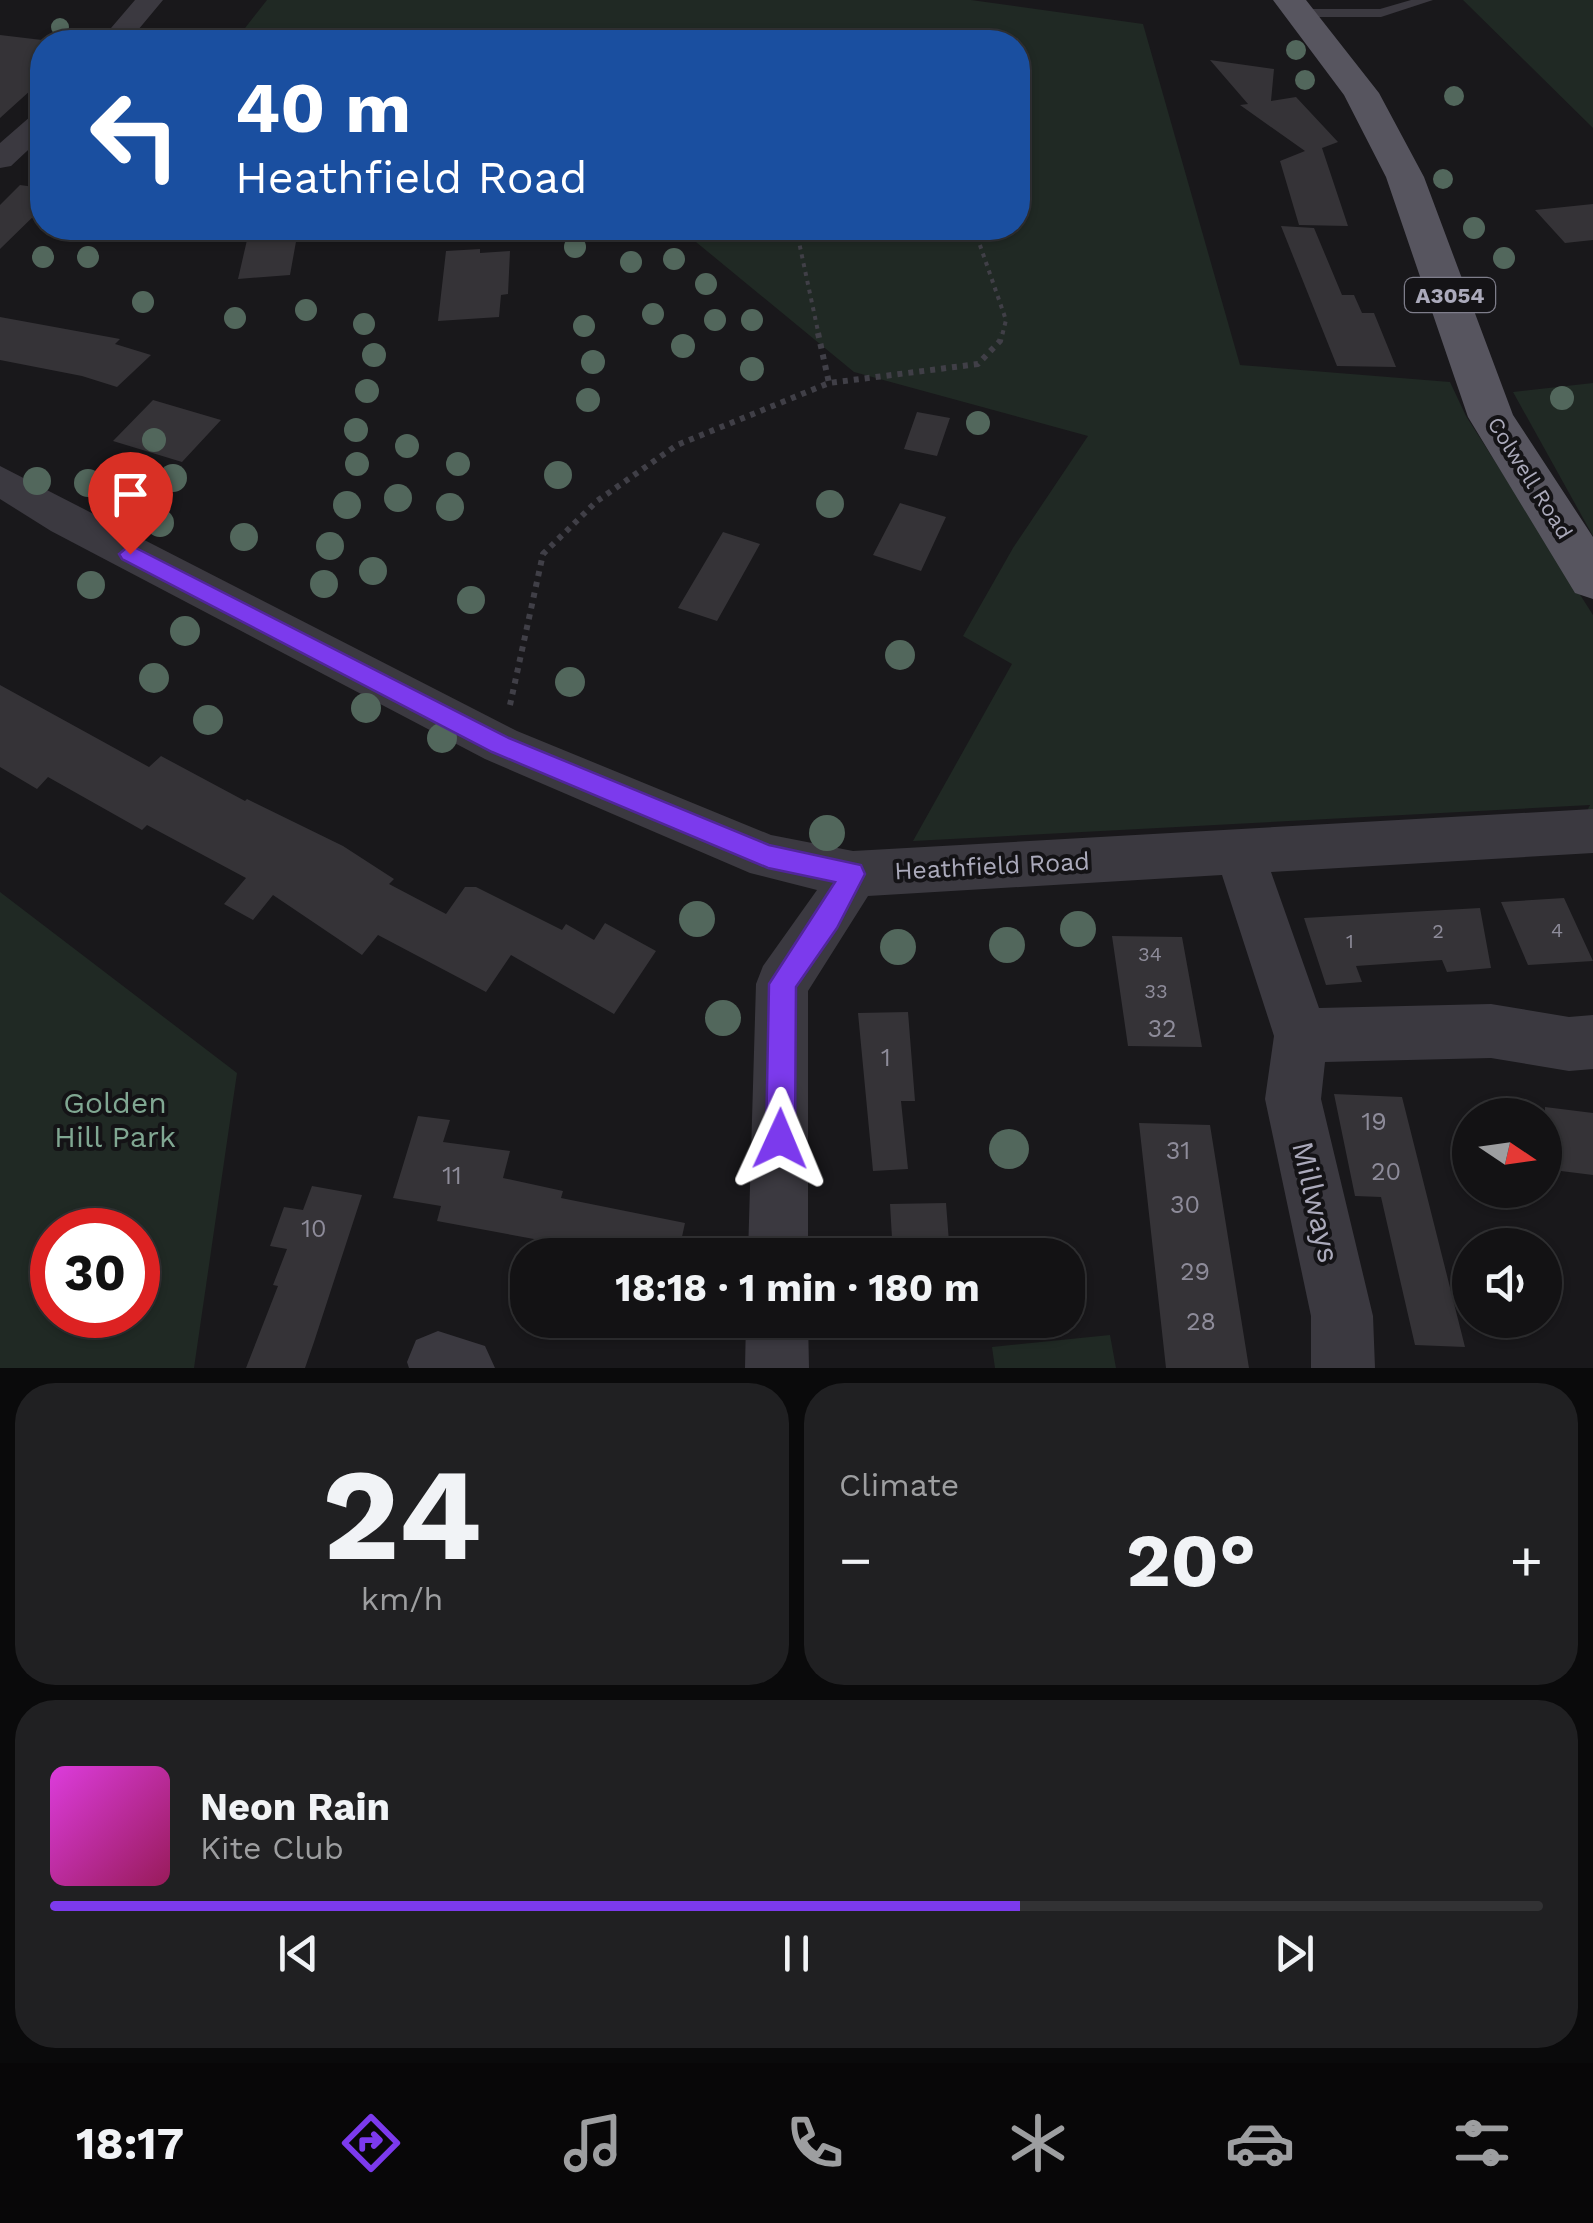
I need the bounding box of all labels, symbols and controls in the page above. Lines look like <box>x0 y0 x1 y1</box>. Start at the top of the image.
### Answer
text: 40 m <box>235 67 411 149</box>
icon: left <box>70 70 200 200</box>
text: Heathfield Road <box>235 151 587 204</box>
road number: A3054 <box>1405 278 1495 312</box>
street label: Colwell Road <box>1482 412 1578 544</box>
pin <box>88 452 173 555</box>
icon: arrive <box>103 467 158 522</box>
street label: Heathfield Road <box>893 846 1091 886</box>
house number: 4 <box>1551 918 1563 942</box>
house number: 2 <box>1432 919 1444 943</box>
house number: 1 <box>1346 929 1354 953</box>
house number: 34 <box>1138 942 1162 966</box>
house number: 33 <box>1144 979 1168 1003</box>
house number: 32 <box>1147 1014 1177 1043</box>
house number: 1 <box>881 1043 891 1072</box>
park label: Golden Hill Park <box>54 1085 176 1154</box>
position arrow <box>728 1087 832 1191</box>
north arrow <box>1452 1098 1562 1208</box>
map controls <box>1452 1098 1562 1338</box>
house number: 19 <box>1361 1107 1387 1136</box>
house number: 31 <box>1166 1136 1190 1165</box>
street label: Millways <box>1285 1138 1347 1266</box>
house number: 20 <box>1371 1157 1401 1186</box>
house number: 11 <box>442 1161 462 1190</box>
house number: 30 <box>1170 1190 1200 1219</box>
speed limit sign: 30 <box>30 1208 160 1338</box>
house number: 10 <box>301 1214 327 1243</box>
button: sound <box>1452 1228 1562 1338</box>
house number: 29 <box>1180 1257 1210 1286</box>
text: 18:18 · 1 min · 180 m <box>615 1266 980 1310</box>
house number: 28 <box>1186 1307 1216 1336</box>
text: 24 <box>322 1438 482 1591</box>
text: Climate <box>839 1466 959 1504</box>
text: 20° <box>1126 1516 1256 1604</box>
text: − <box>839 1528 872 1592</box>
text: + <box>1510 1528 1543 1592</box>
text: km/h <box>361 1580 443 1618</box>
text: Neon Rain <box>200 1785 390 1829</box>
text: Kite Club <box>200 1829 344 1867</box>
icon: previous <box>271 1926 326 1981</box>
icon: pause <box>769 1926 824 1981</box>
icon: next <box>1267 1926 1322 1981</box>
icon: directions <box>336 2108 406 2178</box>
icon: music <box>558 2108 628 2178</box>
icon: phone <box>780 2108 850 2178</box>
icon: climate <box>1003 2108 1073 2178</box>
icon: car <box>1225 2108 1295 2178</box>
icon: filters <box>1447 2108 1517 2178</box>
text: 18:17 <box>76 2117 184 2170</box>

